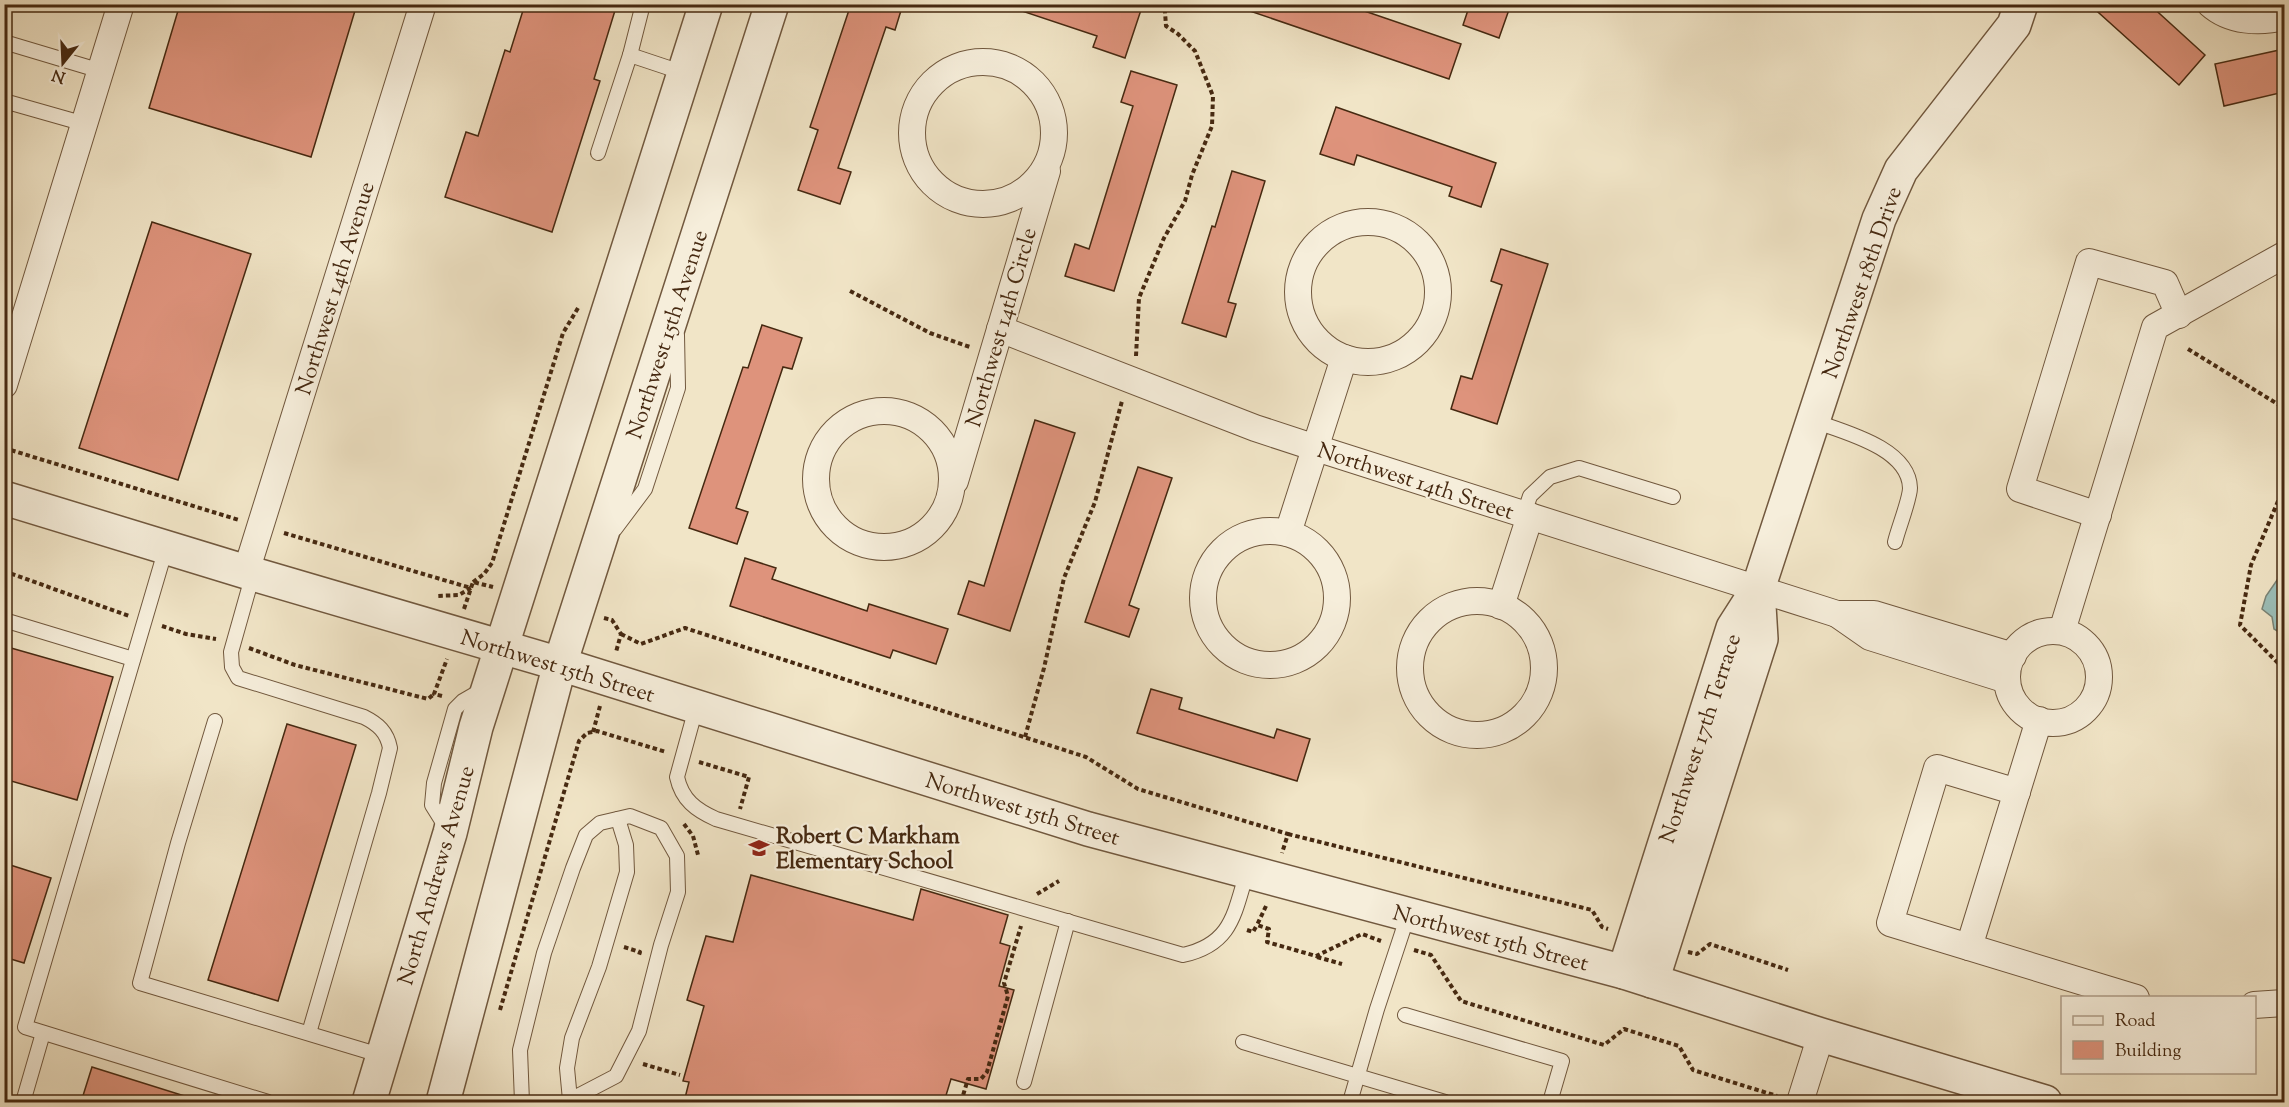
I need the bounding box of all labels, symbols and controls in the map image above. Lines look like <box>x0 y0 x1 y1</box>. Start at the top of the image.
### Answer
north arrow <box>33 33 93 93</box>
text: N <box>49 62 69 88</box>
street label: Northwest 14th Avenue <box>289 178 385 400</box>
street label: Northwest 18th Drive <box>1816 183 1912 383</box>
street label: Northwest 14th Circle <box>959 224 1047 431</box>
street label: Northwest 15th Avenue <box>620 226 718 444</box>
street label: Northwest 14th Street <box>1313 436 1518 530</box>
street label: Northwest 15th Street <box>456 623 659 713</box>
street label: Northwest 17th Terrace <box>1653 630 1751 848</box>
street label: North Andrews Avenue <box>391 762 485 989</box>
street label: Northwest 15th Street <box>921 766 1124 856</box>
place label: Robert C Markham Elementary School <box>776 822 960 879</box>
school or university icon: Robert C Markham Elementary School <box>747 836 771 860</box>
street label: Northwest 15th Street <box>1389 898 1592 982</box>
legend <box>2061 996 2256 1074</box>
text: Road <box>2115 1009 2155 1035</box>
text: Building <box>2115 1039 2181 1065</box>

